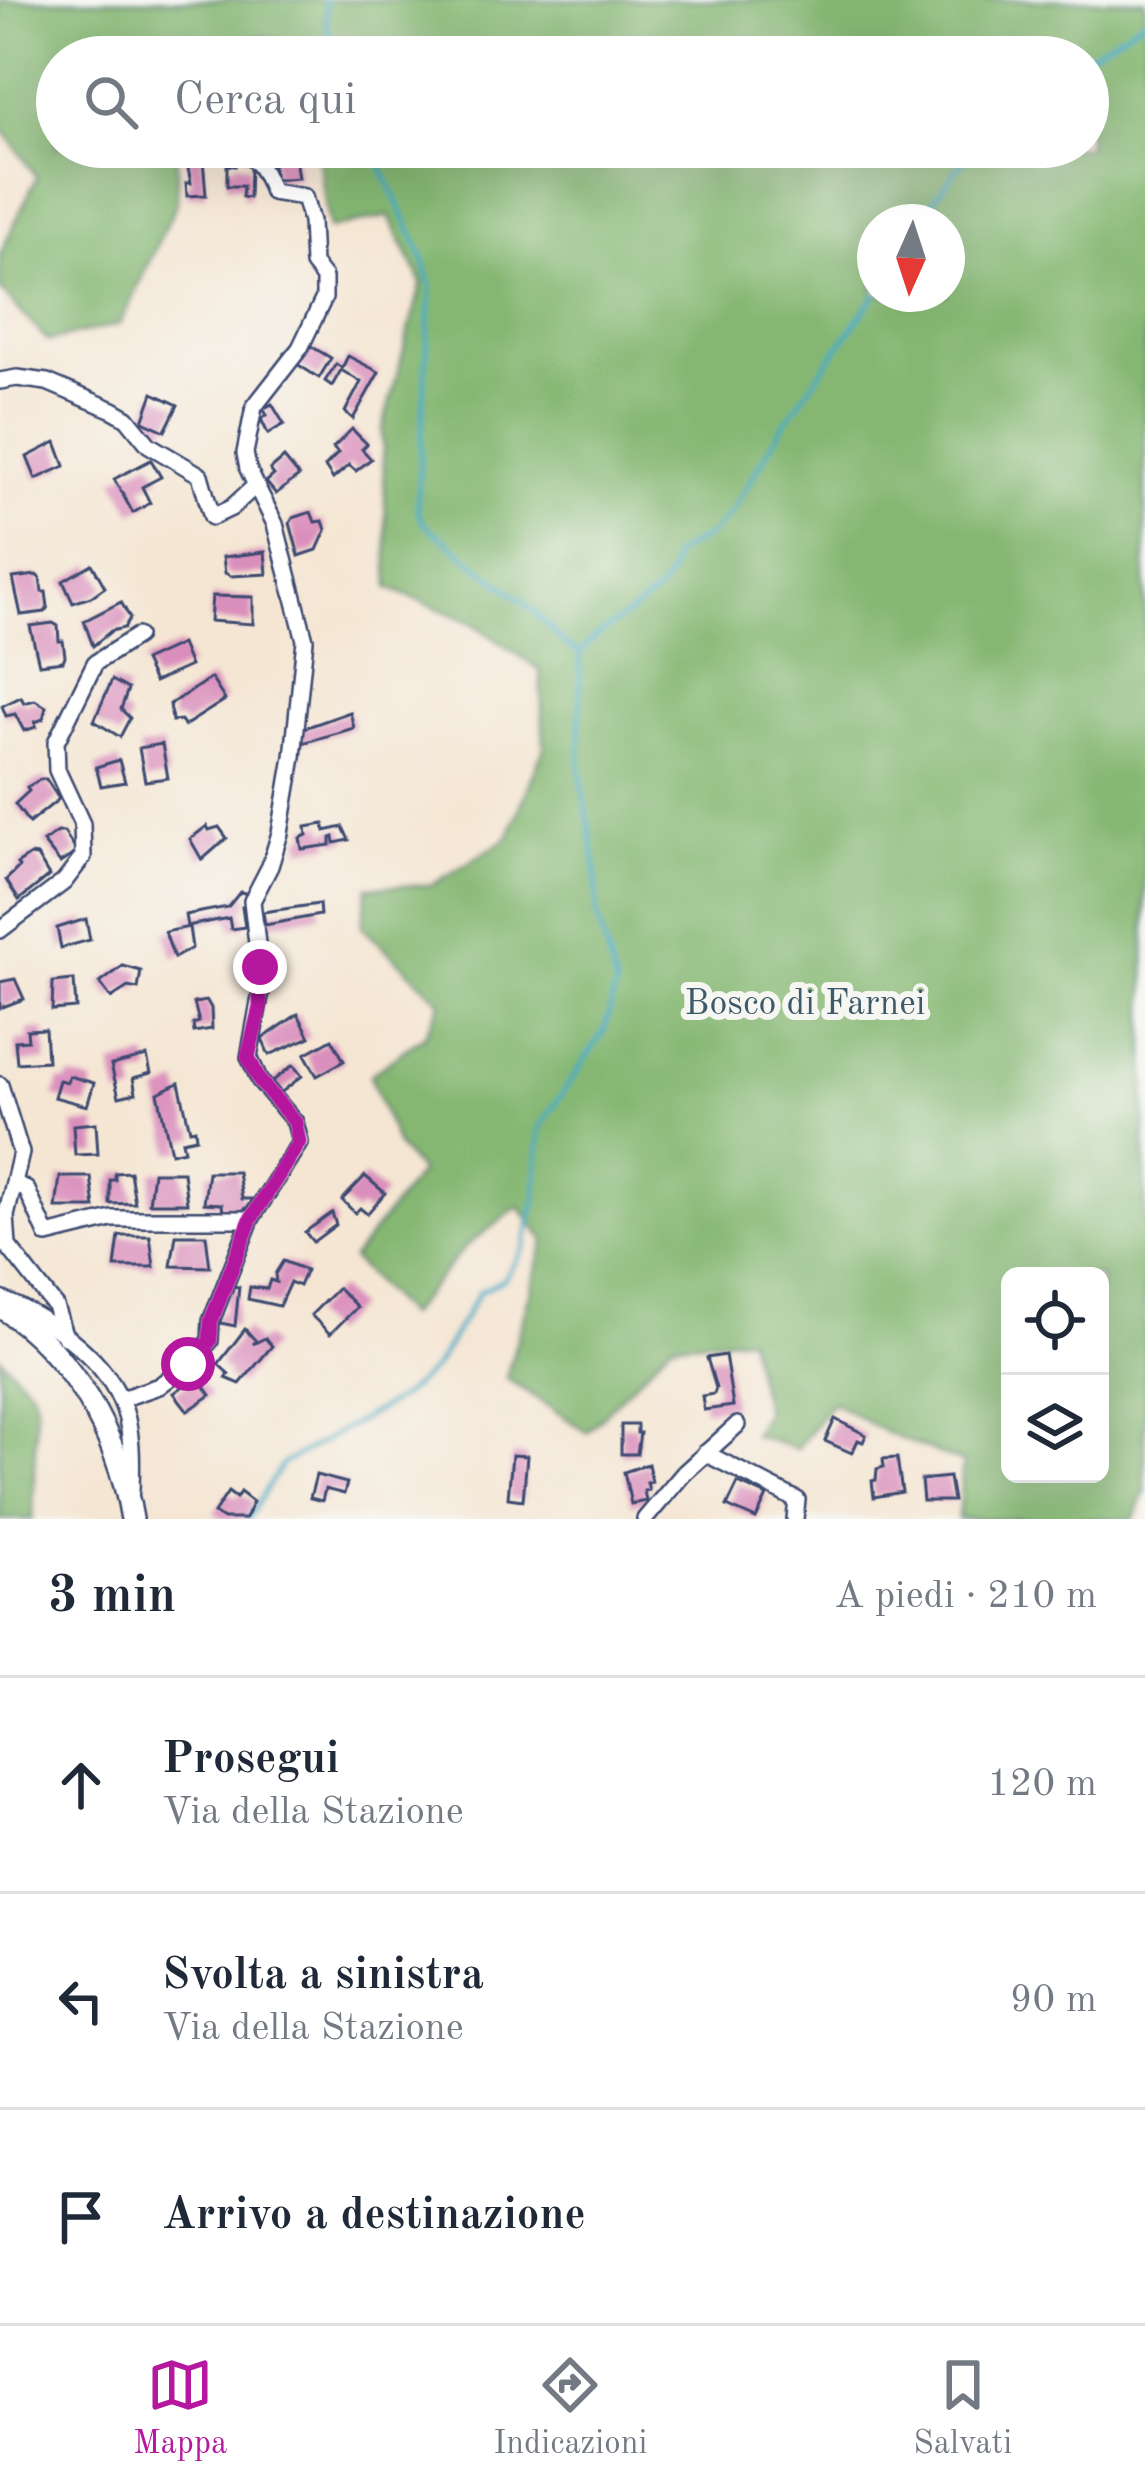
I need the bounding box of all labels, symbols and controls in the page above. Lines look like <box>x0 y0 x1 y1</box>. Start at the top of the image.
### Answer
search box <box>36 36 1109 168</box>
icon: search <box>78 69 144 135</box>
text: Cerca qui <box>174 79 357 124</box>
north arrow <box>857 204 965 312</box>
route end <box>233 940 287 994</box>
park label: Bosco di Farnei <box>685 987 925 1023</box>
map controls <box>1001 1267 1109 1483</box>
button: locate <box>1001 1267 1109 1375</box>
route start <box>161 1337 215 1391</box>
button: layers <box>1001 1375 1109 1483</box>
text: 3 min <box>48 1572 176 1623</box>
text: A piedi · 210 m <box>834 1577 1097 1616</box>
text: Prosegui <box>162 1738 339 1783</box>
icon: ahead <box>48 1752 114 1818</box>
text: 120 m <box>987 1765 1097 1804</box>
text: Via della Stazione <box>162 1793 464 1832</box>
text: Svolta a sinistra <box>162 1954 484 1999</box>
icon: left <box>48 1968 114 2034</box>
text: 90 m <box>1010 1981 1097 2020</box>
text: Via della Stazione <box>162 2009 464 2048</box>
icon: arrive <box>48 2184 114 2250</box>
text: Arrivo a destinazione <box>162 2194 586 2239</box>
tab: Mappa <box>133 2352 227 2465</box>
tab: Indicazioni <box>493 2352 647 2465</box>
tab: Salvati <box>913 2352 1012 2465</box>

